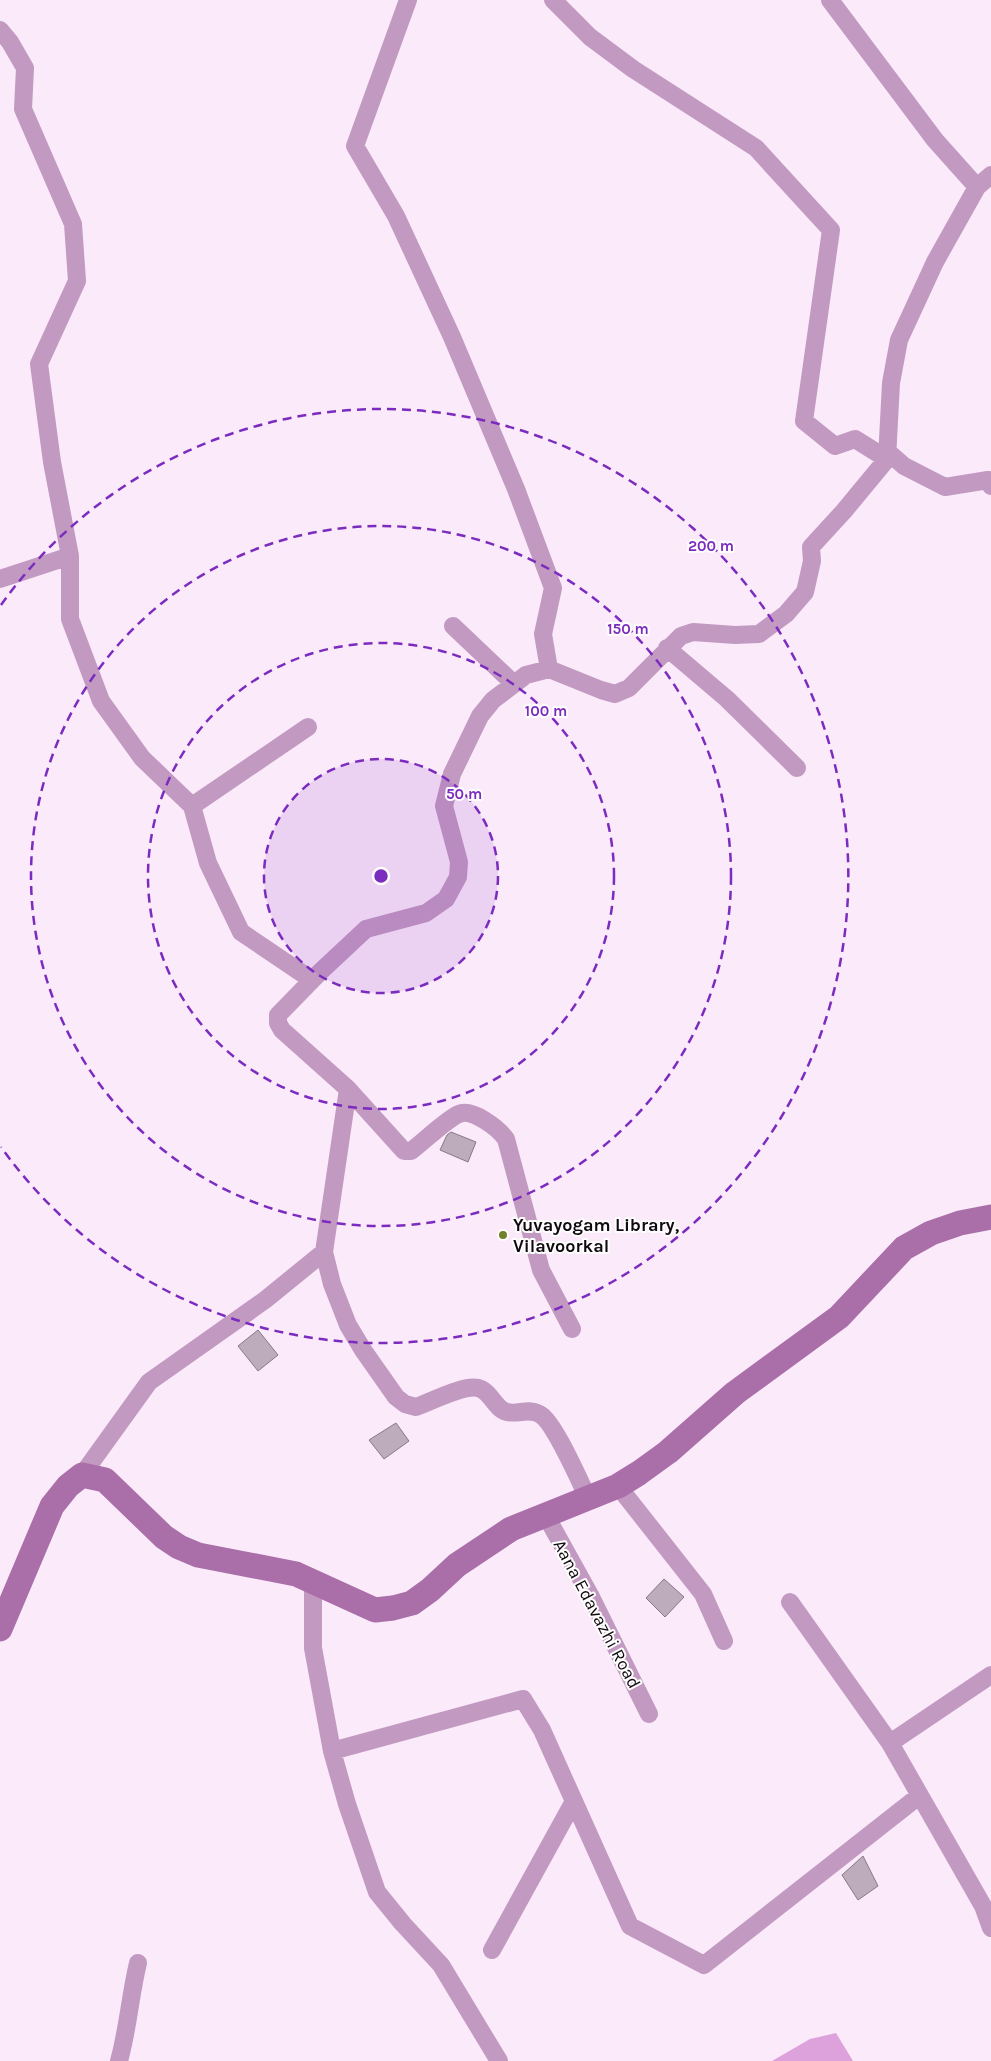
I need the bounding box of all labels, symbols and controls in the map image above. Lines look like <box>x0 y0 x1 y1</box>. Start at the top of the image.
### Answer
text: 200 m <box>688 537 734 555</box>
text: 150 m <box>607 620 649 638</box>
text: 100 m <box>525 702 567 720</box>
text: 50 m <box>446 785 482 803</box>
centre of rings <box>372 867 390 885</box>
place label: Yuvayogam Library, Vilavoorkal <box>513 1214 680 1257</box>
marker: Yuvayogam Library, Vilavoorkal <box>497 1229 509 1241</box>
street label: Aana Edavazhi Road <box>548 1536 646 1692</box>

